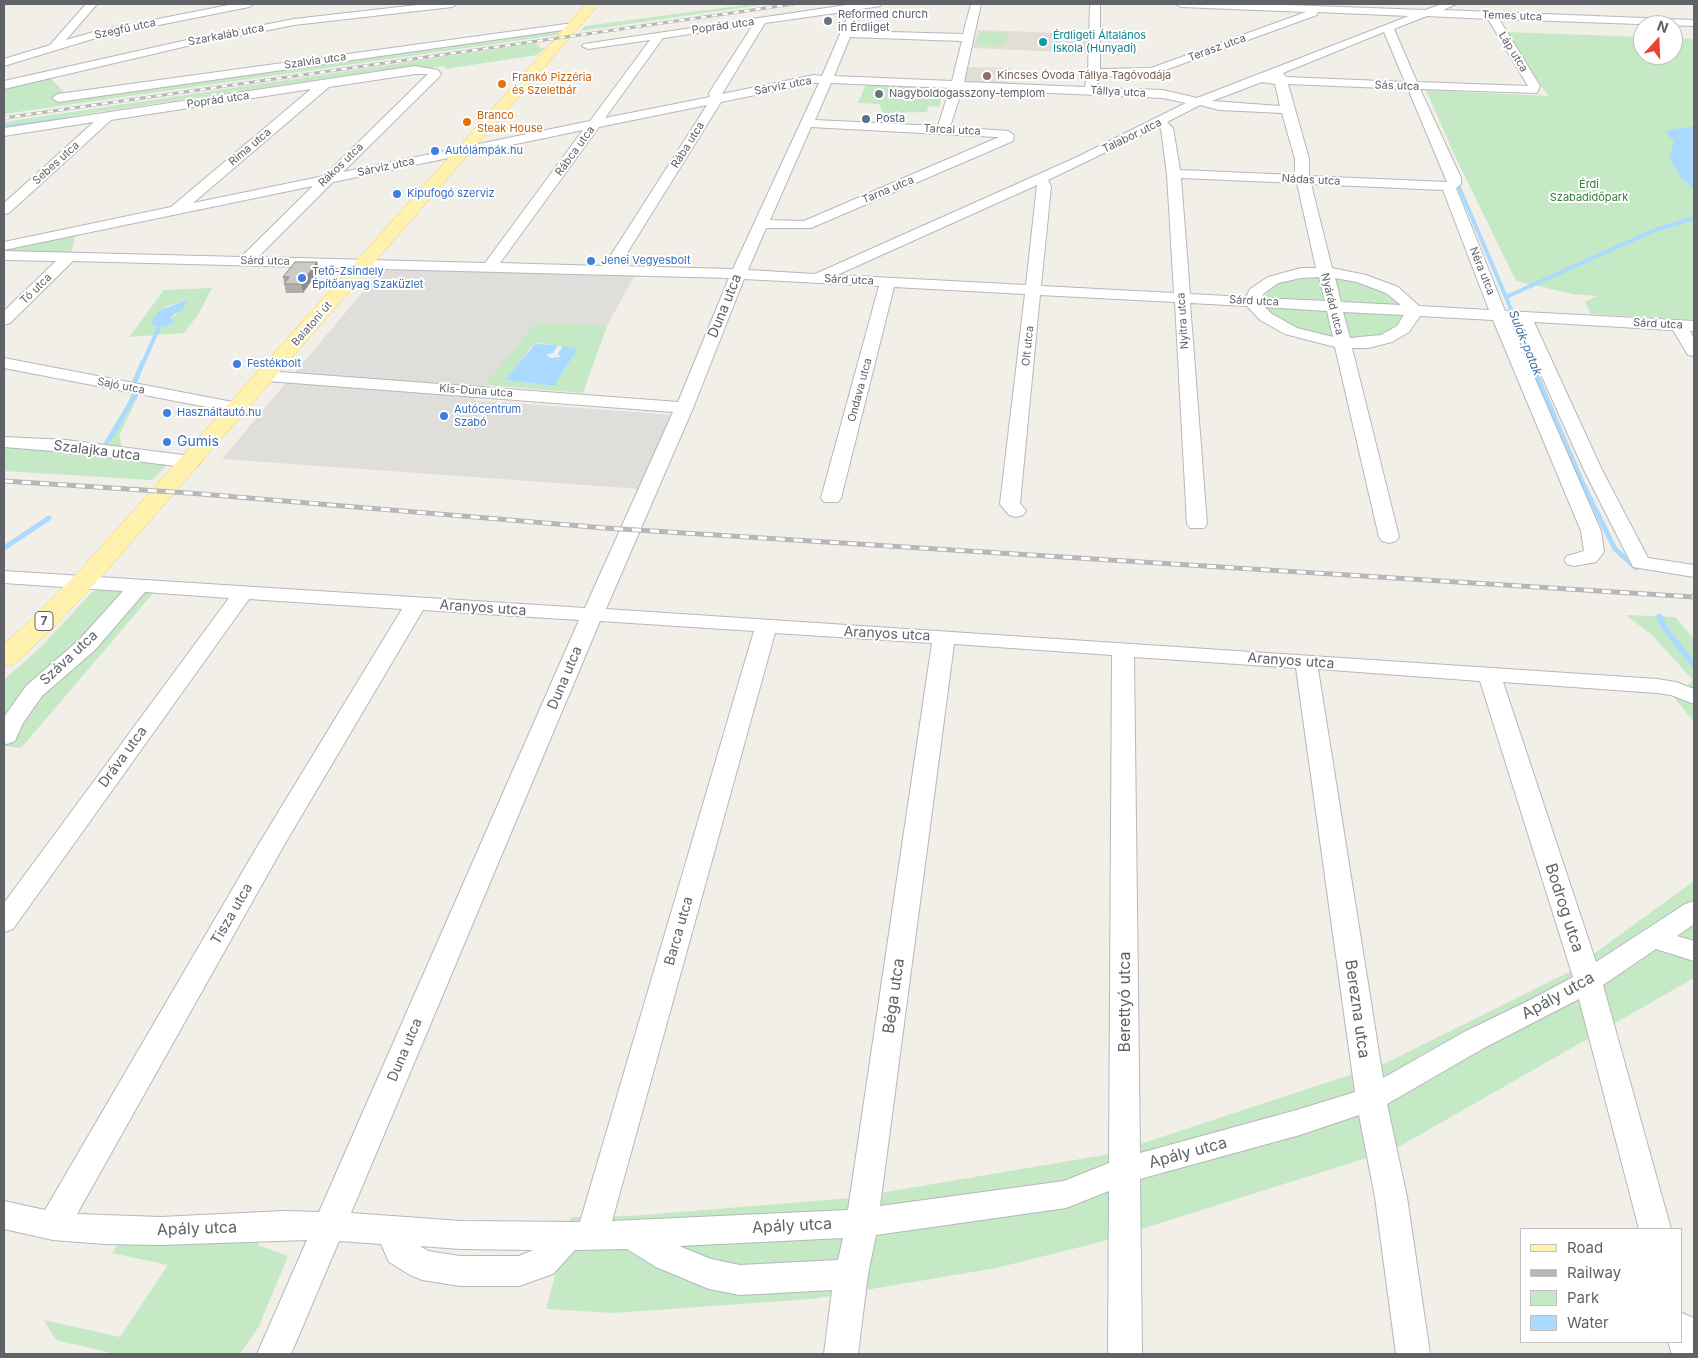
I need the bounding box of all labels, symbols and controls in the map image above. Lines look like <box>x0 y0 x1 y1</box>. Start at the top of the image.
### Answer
place label: Reformed church in Érdliget <box>838 8 928 34</box>
street label: Temes utca <box>1482 8 1542 24</box>
street label: Poprád utca <box>691 15 755 37</box>
marker: Reformed church in Érdliget <box>822 15 834 27</box>
north arrow <box>1633 15 1683 65</box>
street label: Szegfű utca <box>93 16 157 42</box>
text: N <box>1655 17 1671 36</box>
street label: Szarkaláb utca <box>187 21 265 49</box>
place label: Érdligeti Általános Iskola (Hunyadi) <box>1053 29 1146 55</box>
street label: Láp utca <box>1496 30 1530 74</box>
street label: Terasz utca <box>1186 31 1248 65</box>
marker: Érdligeti Általános Iskola (Hunyadi) <box>1037 36 1049 48</box>
street label: Szalvia utca <box>283 50 347 72</box>
place label: Kincses Óvoda Tállya Tagóvodája <box>997 69 1171 83</box>
marker: Kincses Óvoda Tállya Tagóvodája <box>981 70 993 82</box>
place label: Frankó Pizzéria és Szeletbár <box>512 71 592 97</box>
street label: Sárvíz utca <box>753 74 813 98</box>
marker: Frankó Pizzéria és Szeletbár <box>496 78 508 90</box>
street label: Sás utca <box>1374 79 1420 93</box>
street label: Tállya utca <box>1090 84 1146 100</box>
place label: Nagyboldogasszony-templom <box>889 87 1045 101</box>
marker: Nagyboldogasszony-templom <box>873 88 885 100</box>
street label: Poprád utca <box>186 89 250 111</box>
place label: Branco Steak House <box>477 109 543 135</box>
place label: Posta <box>876 112 905 126</box>
marker: Posta <box>860 113 872 125</box>
marker: Branco Steak House <box>461 116 473 128</box>
street label: Talabor utca <box>1100 116 1164 156</box>
street label: Rába utca <box>669 120 707 170</box>
street label: Tarcal utca <box>923 122 981 138</box>
street label: Rábca utca <box>553 124 597 178</box>
street label: Rima utca <box>226 125 274 169</box>
street label: Sebes utca <box>30 139 82 187</box>
street label: Rákos utca <box>316 140 366 190</box>
place label: Autólámpák.hu <box>445 144 523 158</box>
marker: Autólámpák.hu <box>429 145 441 157</box>
street label: Sárvíz utca <box>356 155 416 179</box>
street label: Nádas utca <box>1281 172 1341 188</box>
street label: Tarna utca <box>860 173 916 207</box>
park label: Érdi Szabadidőpark <box>1550 178 1628 204</box>
place label: Kipufogó szerviz <box>407 187 495 201</box>
marker: Kipufogó szerviz <box>391 188 403 200</box>
street label: Néra utca <box>1466 245 1498 297</box>
street label: Sárd utca <box>240 254 290 268</box>
place label: Jenei Vegyesbolt <box>601 254 690 268</box>
marker: Jenei Vegyesbolt <box>585 255 597 267</box>
place label: Tető-Zsindely Építőanyag Szaküzlet <box>312 265 423 291</box>
street label: Tó utca <box>18 271 54 307</box>
marker: Tető-Zsindely Építőanyag Szaküzlet <box>296 272 308 284</box>
street label: Duna utca <box>705 272 745 340</box>
street label: Sárd utca <box>824 272 874 288</box>
street label: Nyárád utca <box>1318 272 1346 336</box>
street label: Nyitra utca <box>1174 292 1192 350</box>
street label: Sárd utca <box>1229 293 1279 309</box>
street label: Balatoni út <box>289 299 335 349</box>
water label: Sulák-patak <box>1505 308 1545 378</box>
street label: Sárd utca <box>1633 316 1683 332</box>
street label: Olt utca <box>1019 325 1037 367</box>
place label: Festékbolt <box>247 357 301 371</box>
street label: Ondava utca <box>845 357 875 423</box>
marker: Festékbolt <box>231 358 243 370</box>
street label: Sajó utca <box>96 375 146 397</box>
street label: Kis-Duna utca <box>439 382 513 400</box>
place label: Autócentrum Szabó <box>454 403 521 429</box>
place label: Használtautó.hu <box>177 406 261 420</box>
marker: Használtautó.hu <box>161 407 173 419</box>
marker: Autócentrum Szabó <box>438 410 450 422</box>
place label: Gumis <box>177 434 219 450</box>
marker: Gumis <box>161 436 173 448</box>
street label: Szalajka utca <box>53 437 141 465</box>
street label: Aranyos utca <box>439 597 527 619</box>
road number: 7 <box>35 612 53 630</box>
street label: Aranyos utca <box>843 623 931 645</box>
street label: Száva utca <box>37 627 101 689</box>
street label: Duna utca <box>544 644 586 712</box>
street label: Aranyos utca <box>1247 650 1335 672</box>
street label: Dráva utca <box>95 723 151 791</box>
street label: Bodrog utca <box>1541 861 1587 955</box>
street label: Tisza utca <box>208 880 256 948</box>
street label: Barca utca <box>661 895 697 967</box>
street label: Berettyó utca <box>1115 952 1135 1052</box>
street label: Béga utca <box>879 957 909 1035</box>
street label: Berezna utca <box>1341 959 1373 1059</box>
street label: Apály utca <box>1518 968 1598 1024</box>
street label: Duna utca <box>384 1016 426 1084</box>
street label: Apály utca <box>1147 1133 1229 1173</box>
street label: Apály utca <box>751 1214 833 1238</box>
street label: Apály utca <box>157 1218 237 1240</box>
legend <box>1520 1228 1683 1343</box>
text: Road <box>1567 1238 1603 1257</box>
text: Railway <box>1567 1263 1621 1282</box>
text: Park <box>1567 1288 1599 1307</box>
text: Water <box>1567 1313 1609 1332</box>

